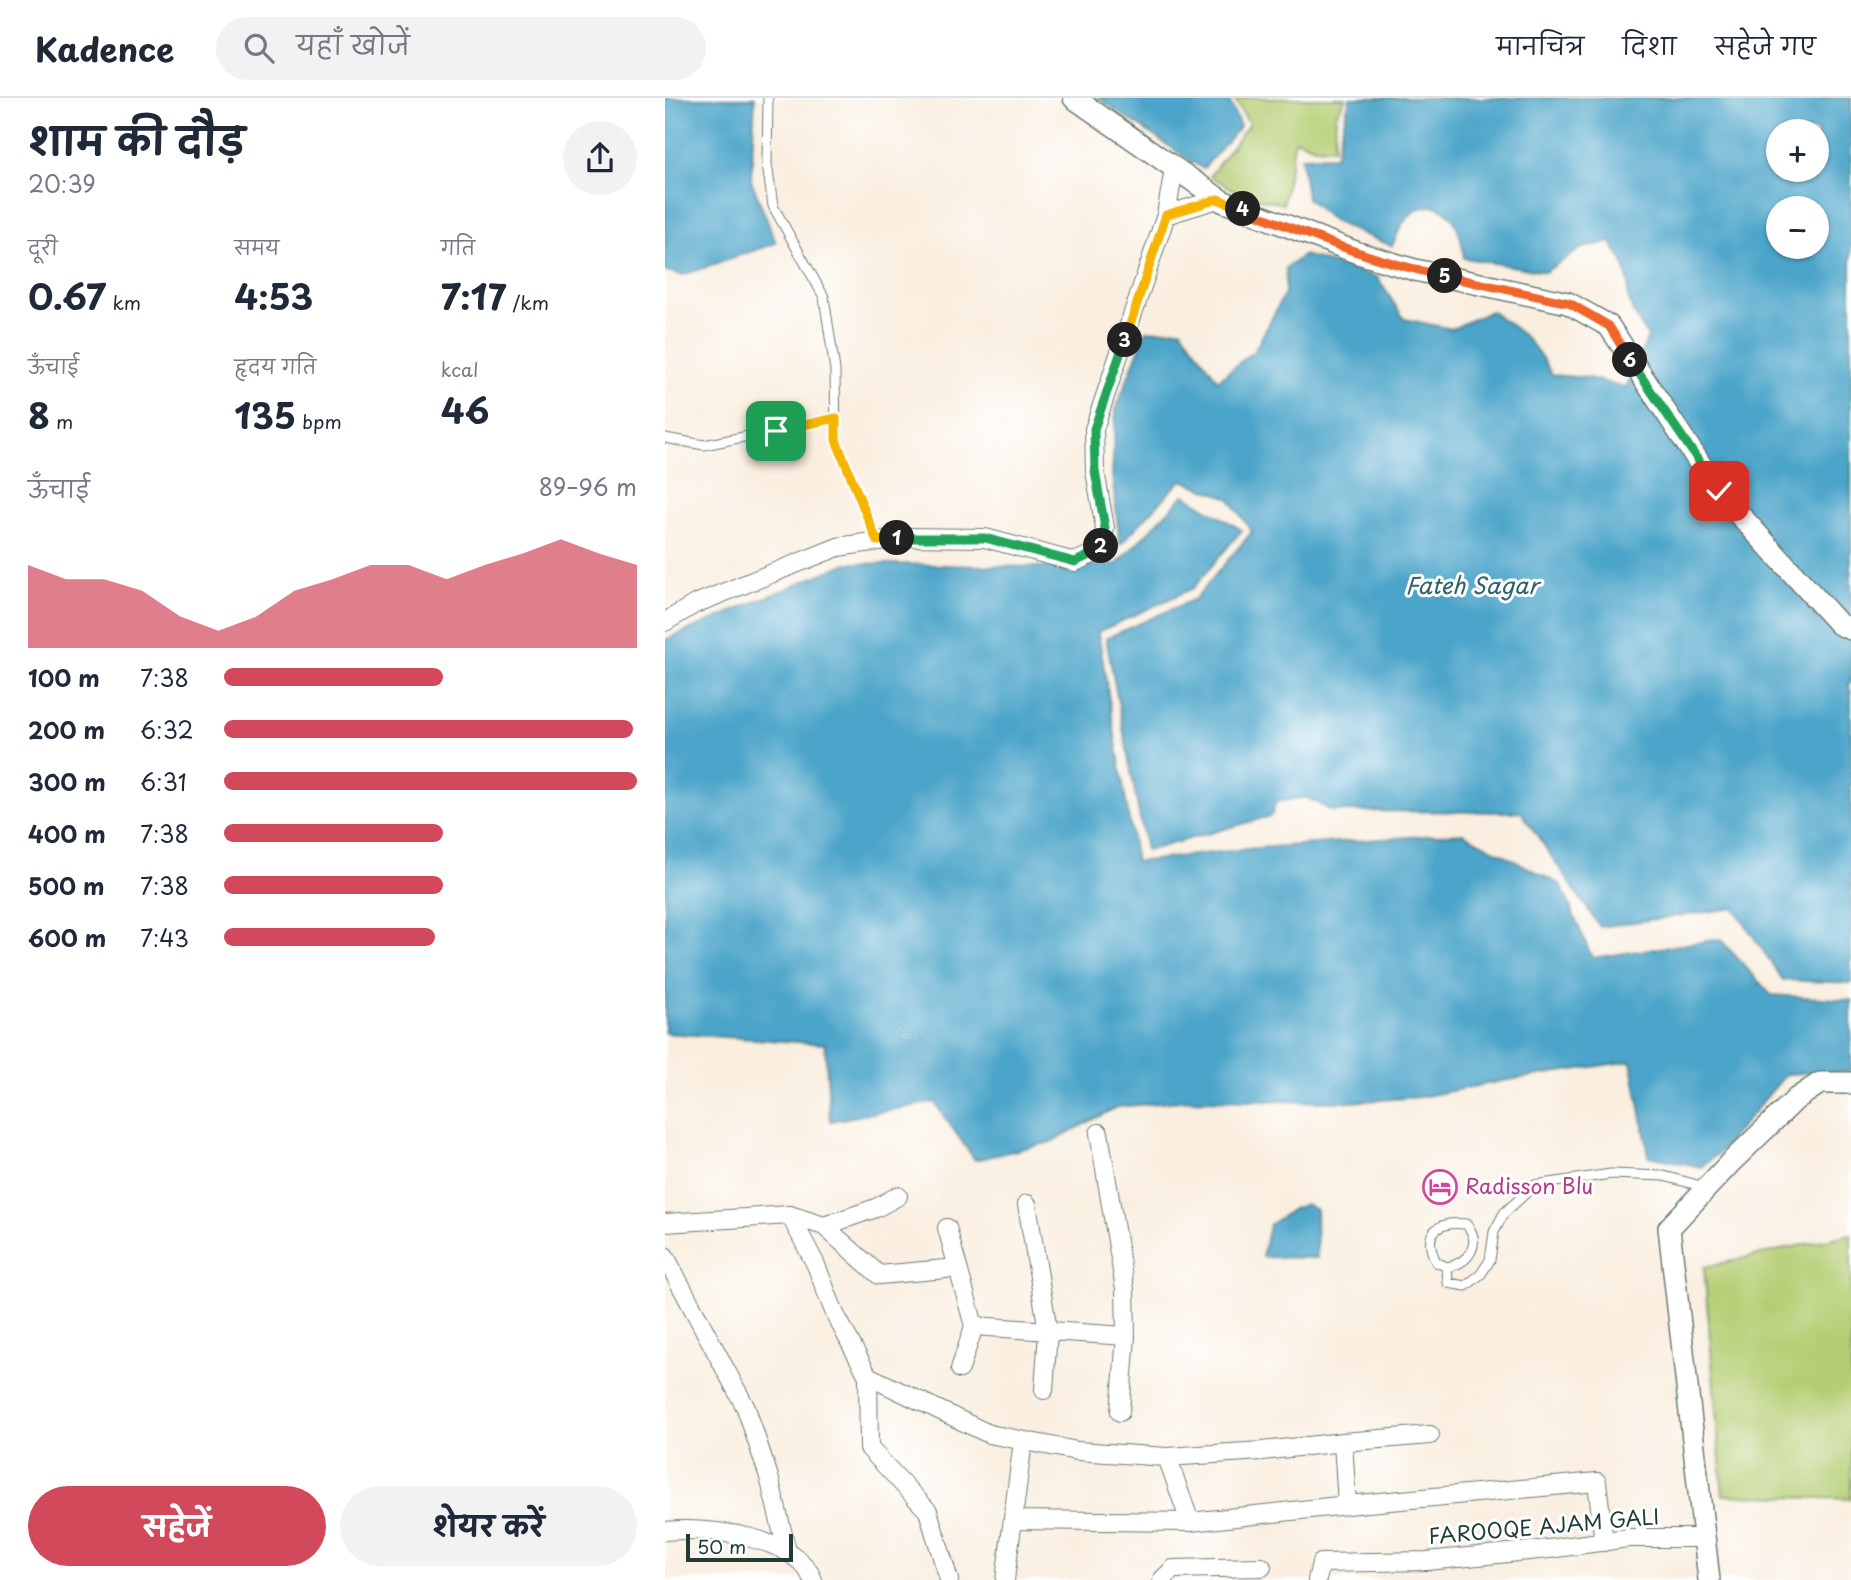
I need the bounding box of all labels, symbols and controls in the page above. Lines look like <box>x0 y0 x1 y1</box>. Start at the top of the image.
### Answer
search box <box>216 17 706 80</box>
text: Kadence <box>35 23 174 73</box>
text: यहाँ खोजें <box>296 25 410 64</box>
text: मानचित्र <box>1496 27 1584 63</box>
text: दिशा <box>1622 27 1677 63</box>
text: सहेजे गए <box>1715 27 1816 63</box>
icon: search <box>240 29 278 67</box>
text: शाम की दौड़ <box>28 111 245 168</box>
map controls <box>1766 119 1829 259</box>
button: + <box>1766 119 1829 182</box>
button: share <box>563 121 637 195</box>
text: 20:39 <box>28 166 96 201</box>
pin: 4 <box>1225 192 1261 226</box>
text: 4 <box>1236 194 1249 222</box>
button: − <box>1766 196 1829 259</box>
text: दूरी <box>28 233 58 261</box>
text: समय <box>234 233 280 261</box>
text: गति <box>441 233 475 261</box>
pin: 5 <box>1427 258 1463 294</box>
text: 5 <box>1438 261 1451 289</box>
text: 0.67 <box>28 269 106 322</box>
text: 4:53 <box>234 269 313 322</box>
text: 7:17 <box>441 269 506 322</box>
text: km <box>106 288 141 316</box>
text: /km <box>506 288 549 316</box>
pin: 3 <box>1107 322 1142 358</box>
text: 3 <box>1118 325 1131 353</box>
pin: 6 <box>1613 342 1647 378</box>
text: 6 <box>1623 345 1636 373</box>
text: ऊँचाई <box>28 352 79 380</box>
text: हृदय गति <box>234 352 316 380</box>
text: kcal <box>441 355 479 383</box>
text: 46 <box>441 383 489 436</box>
text: 8 <box>28 388 50 441</box>
text: 135 <box>234 388 296 441</box>
pin <box>746 401 806 461</box>
text: m <box>50 407 73 435</box>
text: bpm <box>296 407 342 435</box>
icon: arrive <box>757 412 795 450</box>
pin <box>1689 461 1749 521</box>
text: 89–96 m <box>539 469 637 504</box>
text: ऊँचाई <box>28 471 90 506</box>
icon: check <box>1700 472 1738 510</box>
pin: 1 <box>880 520 915 556</box>
text: 1 <box>892 523 901 551</box>
pin: 2 <box>1083 528 1118 564</box>
text: 2 <box>1094 531 1107 559</box>
water label: Fateh Sagar <box>1405 567 1542 602</box>
text: 100 m <box>28 660 100 695</box>
text: 7:38 <box>140 660 189 695</box>
text: 200 m <box>28 712 105 747</box>
text: 6:32 <box>140 712 194 747</box>
text: 300 m <box>28 764 106 799</box>
text: 6:31 <box>140 764 187 799</box>
text: 400 m <box>28 816 106 851</box>
text: 7:38 <box>140 816 189 851</box>
text: 500 m <box>28 868 105 903</box>
text: 7:38 <box>140 868 189 903</box>
text: 600 m <box>28 920 106 955</box>
text: 7:43 <box>140 920 189 955</box>
hotel icon: Radisson Blu <box>1421 1168 1459 1206</box>
place label: Radisson Blu <box>1465 1169 1593 1201</box>
button: सहेजें <box>28 1486 326 1566</box>
button: शेयर करें <box>340 1486 637 1566</box>
street label: FAROOQE AJAM GALI <box>1427 1499 1661 1551</box>
scale bar <box>686 1531 793 1563</box>
text: 50 m <box>697 1532 746 1560</box>

